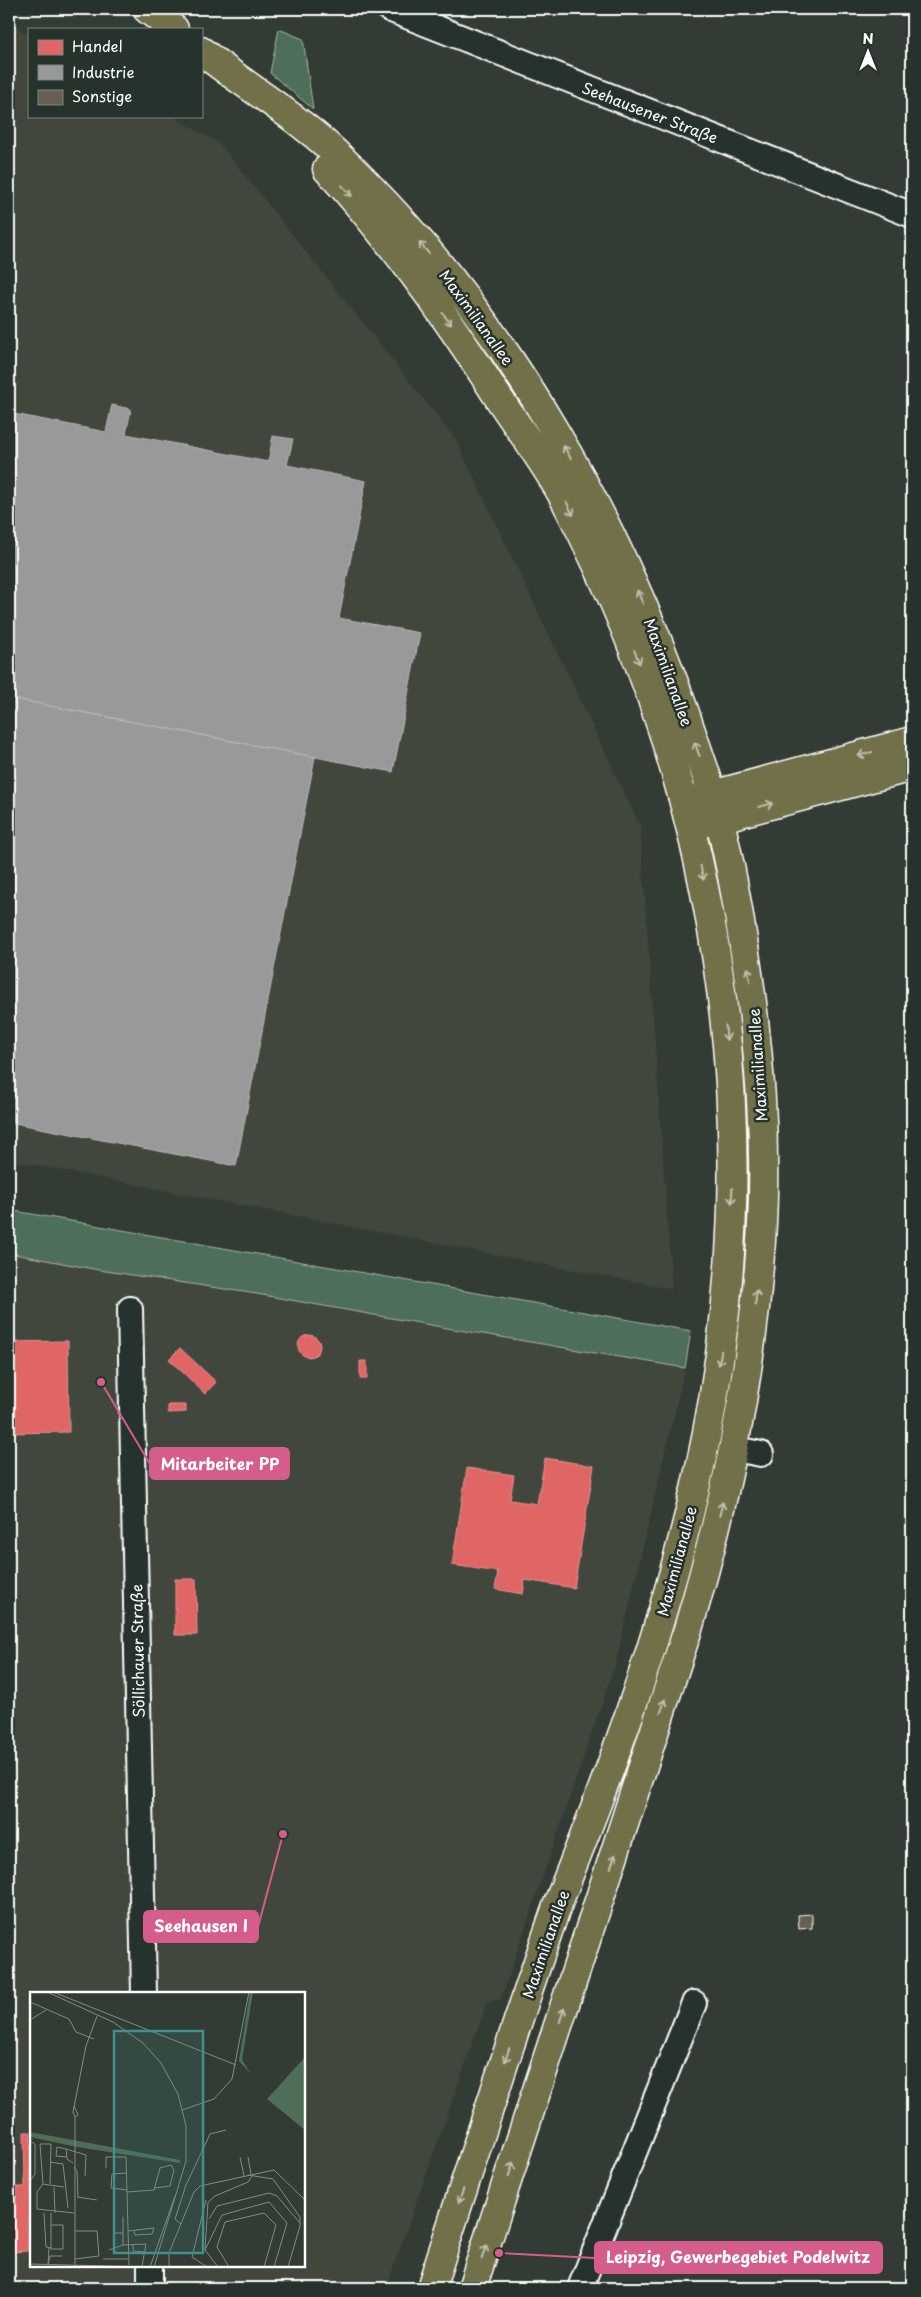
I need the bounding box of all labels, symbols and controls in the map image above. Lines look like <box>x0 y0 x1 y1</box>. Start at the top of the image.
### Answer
legend <box>28 28 202 118</box>
north arrow <box>844 28 894 78</box>
text: N <box>862 28 874 49</box>
text: Handel <box>72 34 123 57</box>
text: Industrie <box>72 60 134 83</box>
street label: Seehausener Straße <box>579 75 721 149</box>
text: Sonstige <box>72 84 132 107</box>
one-way arrow <box>341 184 353 197</box>
one-way arrow <box>418 241 430 254</box>
street label: Maximilianallee <box>434 264 520 370</box>
one-way arrow <box>441 312 452 326</box>
one-way arrow <box>562 445 572 460</box>
one-way arrow <box>565 501 575 516</box>
one-way arrow <box>635 590 645 605</box>
street label: Maximilianallee <box>639 615 699 729</box>
one-way arrow <box>632 649 642 664</box>
one-way arrow <box>692 742 701 758</box>
one-way arrow <box>858 750 874 759</box>
one-way arrow <box>758 800 774 810</box>
one-way arrow <box>697 864 707 880</box>
one-way arrow <box>744 967 754 983</box>
street label: Maximilianallee <box>742 1008 772 1122</box>
one-way arrow <box>722 1025 731 1041</box>
one-way arrow <box>728 1187 737 1203</box>
one-way arrow <box>751 1289 761 1305</box>
one-way arrow <box>714 1349 724 1365</box>
callout: Mitarbeiter PP <box>150 1448 289 1479</box>
text: Mitarbeiter PP <box>161 1451 280 1475</box>
one-way arrow <box>717 1501 726 1517</box>
street label: Maximilianallee <box>650 1503 702 1619</box>
street label: Söllichauer Straße <box>124 1584 150 1718</box>
one-way arrow <box>659 1699 669 1715</box>
one-way arrow <box>609 1853 619 1869</box>
street label: Maximilianallee <box>516 1887 574 2001</box>
callout: Seehausen I <box>144 1911 258 1942</box>
text: Seehausen I <box>154 1913 248 1937</box>
inset map <box>30 1992 305 2267</box>
one-way arrow <box>558 2007 568 2023</box>
one-way arrow <box>502 2047 511 2063</box>
one-way arrow <box>507 2162 517 2178</box>
one-way arrow <box>456 2188 465 2203</box>
callout: Leipzig, Gewerbegebiet Podelwitz <box>595 2242 882 2273</box>
text: Leipzig, Gewerbegebiet Podelwitz <box>606 2244 870 2268</box>
one-way arrow <box>480 2245 489 2260</box>

